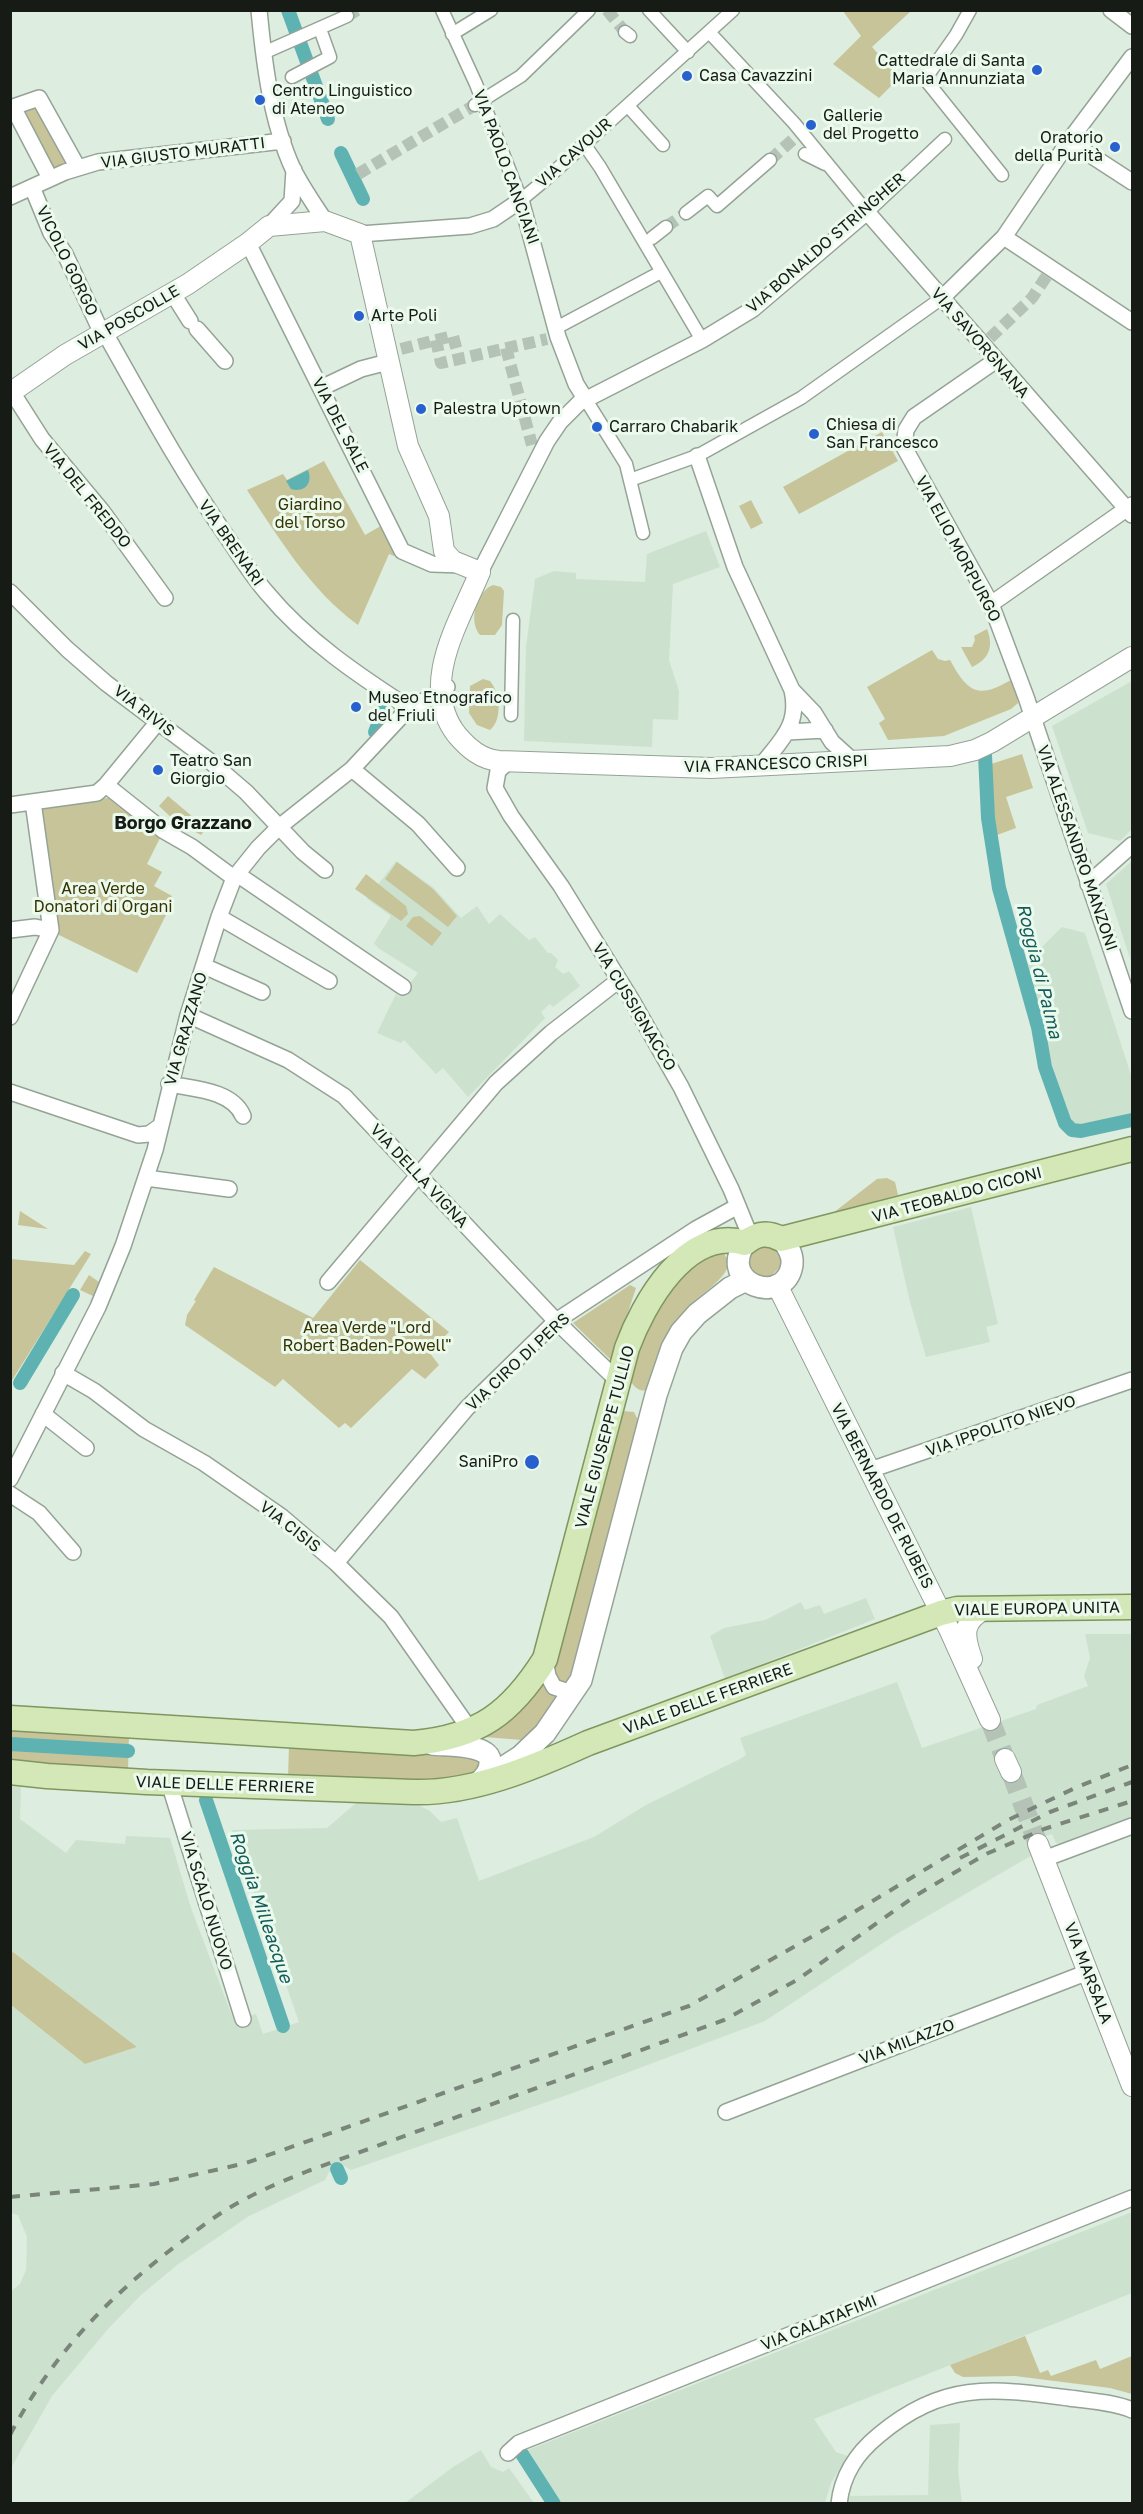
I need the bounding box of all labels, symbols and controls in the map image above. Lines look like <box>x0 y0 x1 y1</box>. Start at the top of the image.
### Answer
place label: Cattedrale di Santa Maria Annunziata <box>878 51 1025 89</box>
marker: Cattedrale di Santa Maria Annunziata <box>1030 63 1044 77</box>
place label: Casa Cavazzini <box>699 66 812 86</box>
marker: Casa Cavazzini <box>680 69 694 83</box>
place label: Centro Linguistico di Ateneo <box>272 81 412 119</box>
street label: VIA PAOLO CANCIANI <box>469 87 543 247</box>
marker: Centro Linguistico di Ateneo <box>253 93 267 107</box>
place label: Gallerie del Progetto <box>823 106 919 144</box>
street label: VIA CAVOUR <box>532 114 616 192</box>
marker: Gallerie del Progetto <box>804 118 818 132</box>
place label: Oratorio della Purità <box>1014 128 1103 166</box>
street label: VIA GIUSTO MURATTI <box>100 133 266 173</box>
marker: Oratorio della Purità <box>1108 140 1122 154</box>
street label: VIA BONALDO STRINGHER <box>743 169 909 317</box>
street label: VICOLO GORGO <box>32 203 102 319</box>
street label: VIA POSCOLLE <box>75 281 183 355</box>
street label: VIA SAVORGNANA <box>927 284 1033 402</box>
place label: Arte Poli <box>371 306 437 326</box>
marker: Arte Poli <box>352 309 366 323</box>
street label: VIA DEL SALE <box>308 374 372 476</box>
place label: Palestra Uptown <box>433 399 561 419</box>
marker: Palestra Uptown <box>414 402 428 416</box>
place label: Chiesa di San Francesco <box>826 415 938 453</box>
place label: Carraro Chabarik <box>609 417 738 437</box>
marker: Carraro Chabarik <box>590 420 604 434</box>
marker: Chiesa di San Francesco <box>807 427 821 441</box>
street label: VIA DEL FREDDO <box>39 440 135 552</box>
street label: VIA ELIO MORPURGO <box>911 473 1005 625</box>
park label: Giardino del Torso <box>275 495 345 533</box>
street label: VIA BRENARI <box>194 496 268 590</box>
street label: VIA RIVIS <box>110 681 178 741</box>
place label: Museo Etnografico del Friuli <box>368 688 512 726</box>
marker: Museo Etnografico del Friuli <box>349 700 363 714</box>
street label: VIA ALESSANDRO MANZONI <box>1033 743 1121 953</box>
place label: Teatro San Giorgio <box>170 751 252 789</box>
street label: VIA FRANCESCO CRISPI <box>684 751 868 777</box>
marker: Teatro San Giorgio <box>151 763 165 777</box>
district label: Borgo Grazzano <box>114 812 252 834</box>
park label: Area Verde Donatori di Organi <box>33 879 173 917</box>
water label: Roggia di Palma <box>1012 901 1066 1041</box>
street label: VIA CUSSIGNACCO <box>588 939 680 1075</box>
street label: VIA GRAZZANO <box>161 970 211 1088</box>
street label: VIA DELLA VIGNA <box>366 1120 472 1232</box>
street label: VIA TEOBALDO CICONI <box>870 1163 1044 1227</box>
street label: VIA CIRO DI PERS <box>462 1309 574 1415</box>
park label: Area Verde "Lord Robert Baden-Powell" <box>283 1318 451 1356</box>
street label: VIALE GIUSEPPE TULLIO <box>571 1343 639 1531</box>
street label: VIA IPPOLITO NIEVO <box>924 1391 1078 1461</box>
street label: VIA BERNARDO DE RUBEIS <box>827 1400 937 1592</box>
place label: SaniPro <box>458 1452 518 1472</box>
marker: SaniPro <box>523 1453 541 1471</box>
street label: VIA CISIS <box>256 1497 324 1557</box>
street label: VIALE EUROPA UNITA <box>954 1598 1120 1620</box>
street label: VIALE DELLE FERRIERE <box>621 1659 795 1739</box>
street label: VIALE DELLE FERRIERE <box>135 1772 315 1798</box>
water label: Roggia Milleacque <box>225 1828 297 1986</box>
street label: VIA SCALO NUOVO <box>176 1829 236 1973</box>
street label: VIA MARSALA <box>1060 1920 1116 2026</box>
street label: VIA MILAZZO <box>857 2015 957 2069</box>
street label: VIA CALATAFIMI <box>758 2291 880 2355</box>

